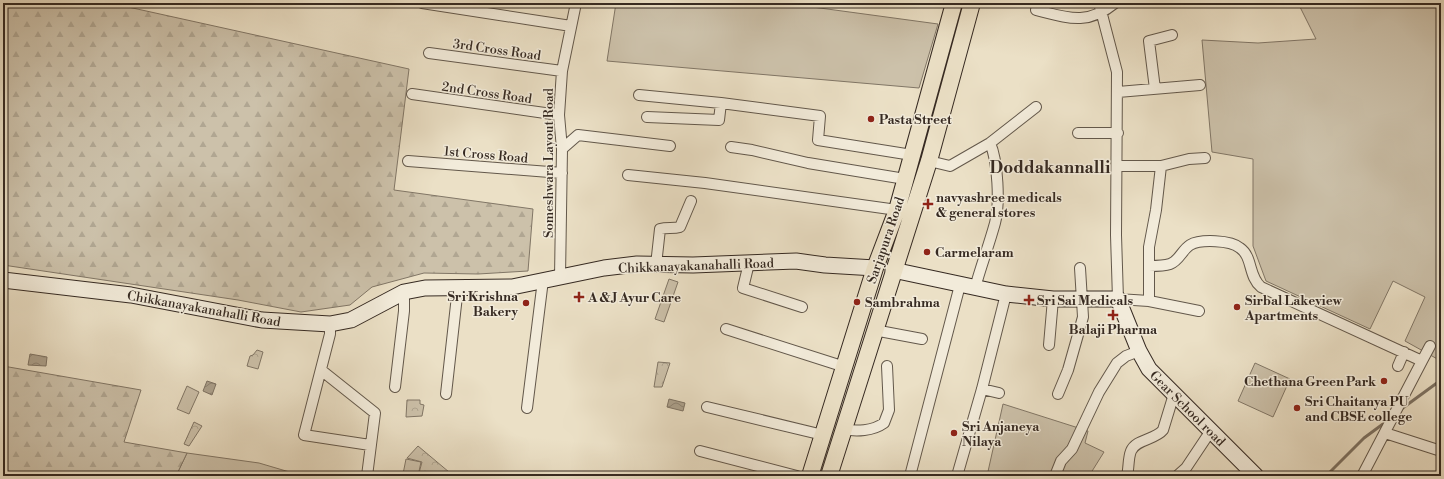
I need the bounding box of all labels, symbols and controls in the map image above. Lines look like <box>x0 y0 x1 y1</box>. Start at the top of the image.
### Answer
street label: 3rd Cross Road <box>452 36 542 64</box>
street label: 2nd Cross Road <box>441 79 534 107</box>
street label: Someshwara Layout Road <box>541 87 557 238</box>
place label: Pasta Street <box>879 112 952 128</box>
marker: Pasta Street <box>866 114 876 124</box>
street label: 1st Cross Road <box>443 143 529 167</box>
district label: Doddakannalli <box>990 157 1111 179</box>
place label: navyashree medicals & general stores <box>936 190 1062 221</box>
street label: Sarjapura Road <box>864 194 908 286</box>
marker: navyashree medicals & general stores <box>923 199 933 209</box>
place label: Carmelaram <box>935 245 1014 261</box>
marker: Carmelaram <box>922 247 932 257</box>
street label: Chikkanayakanahalli Road <box>618 255 775 277</box>
street label: Chikkanayakanahalli Road <box>126 288 283 330</box>
place label: Sri Krishna Bakery <box>447 289 519 320</box>
place label: A & J Ayur Care <box>587 290 681 306</box>
marker: A & J Ayur Care <box>573 291 585 303</box>
place label: Sri Sai Medicals <box>1037 293 1134 309</box>
place label: Sirbal Lakeview Apartments <box>1244 293 1343 324</box>
place label: Sambrahma <box>865 295 941 311</box>
marker: Sri Sai Medicals <box>1024 295 1034 305</box>
marker: Sambrahma <box>852 297 862 307</box>
marker: Sri Krishna Bakery <box>521 298 531 308</box>
marker: Sirbal Lakeview Apartments <box>1232 302 1242 312</box>
marker: Balaji Pharma <box>1108 310 1118 320</box>
place label: Balaji Pharma <box>1069 322 1158 338</box>
street label: Gear School road <box>1146 367 1229 450</box>
place label: Chethana Green Park <box>1244 374 1377 390</box>
marker: Chethana Green Park <box>1379 376 1389 386</box>
place label: Sri Chaitanya PU and CBSE college <box>1305 394 1412 425</box>
marker: Sri Chaitanya PU and CBSE college <box>1292 403 1302 413</box>
place label: Sri Anjaneya Nilaya <box>962 419 1040 450</box>
marker: Sri Anjaneya Nilaya <box>949 428 959 438</box>

